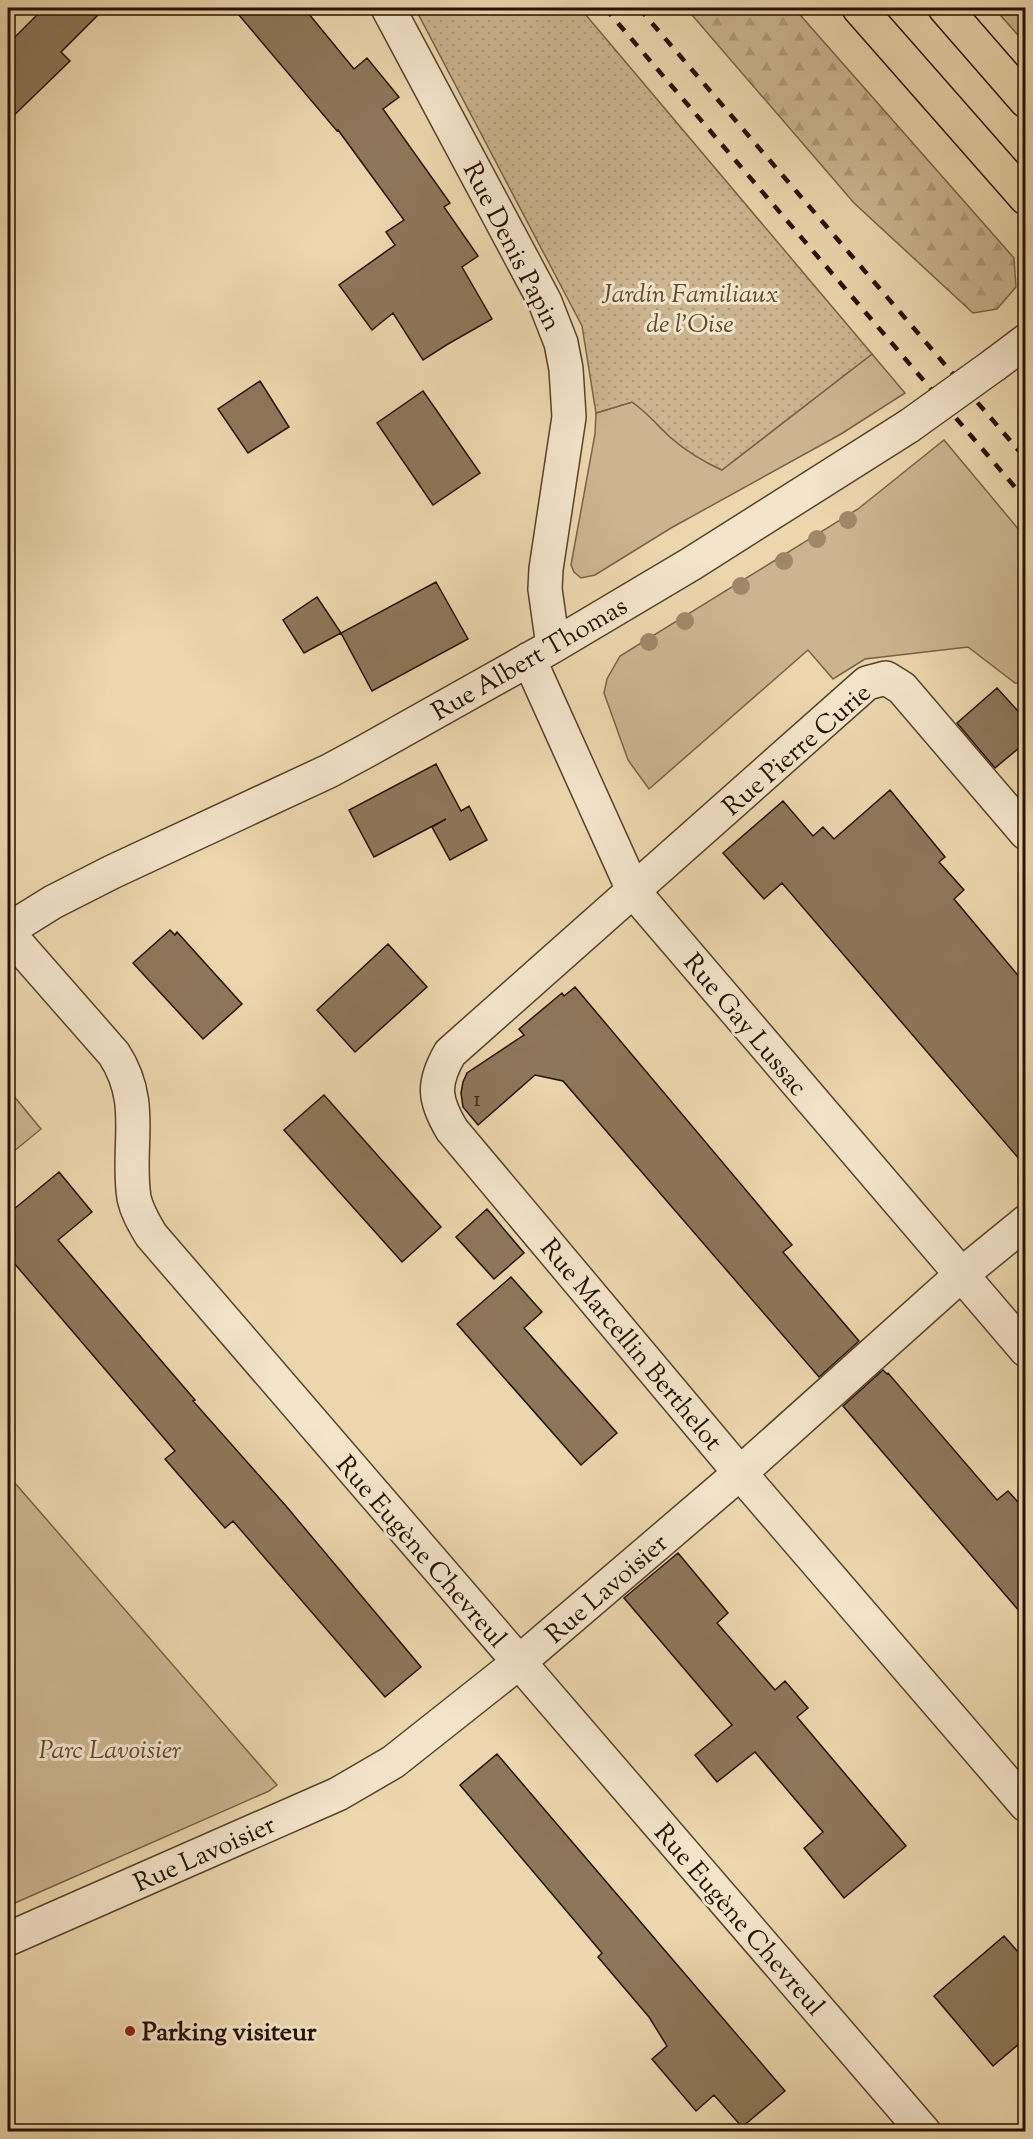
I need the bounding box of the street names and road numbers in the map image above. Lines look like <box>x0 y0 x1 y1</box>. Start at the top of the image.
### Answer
street label: Rue Denis Papin <box>452 156 569 338</box>
street label: Rue Albert Thomas <box>425 589 635 731</box>
street label: Rue Pierre Curie <box>715 676 880 826</box>
street label: Rue Gay Lussac <box>673 946 815 1105</box>
street label: Rue Marcellin Berthelot <box>530 1232 730 1460</box>
street label: Rue Eugène Chevreul <box>326 1448 514 1657</box>
street label: Rue Lavoisier <box>538 1526 677 1654</box>
street label: Rue Lavoisier <box>128 1807 282 1903</box>
street label: Rue Eugène Chevreul <box>644 1816 832 2025</box>

